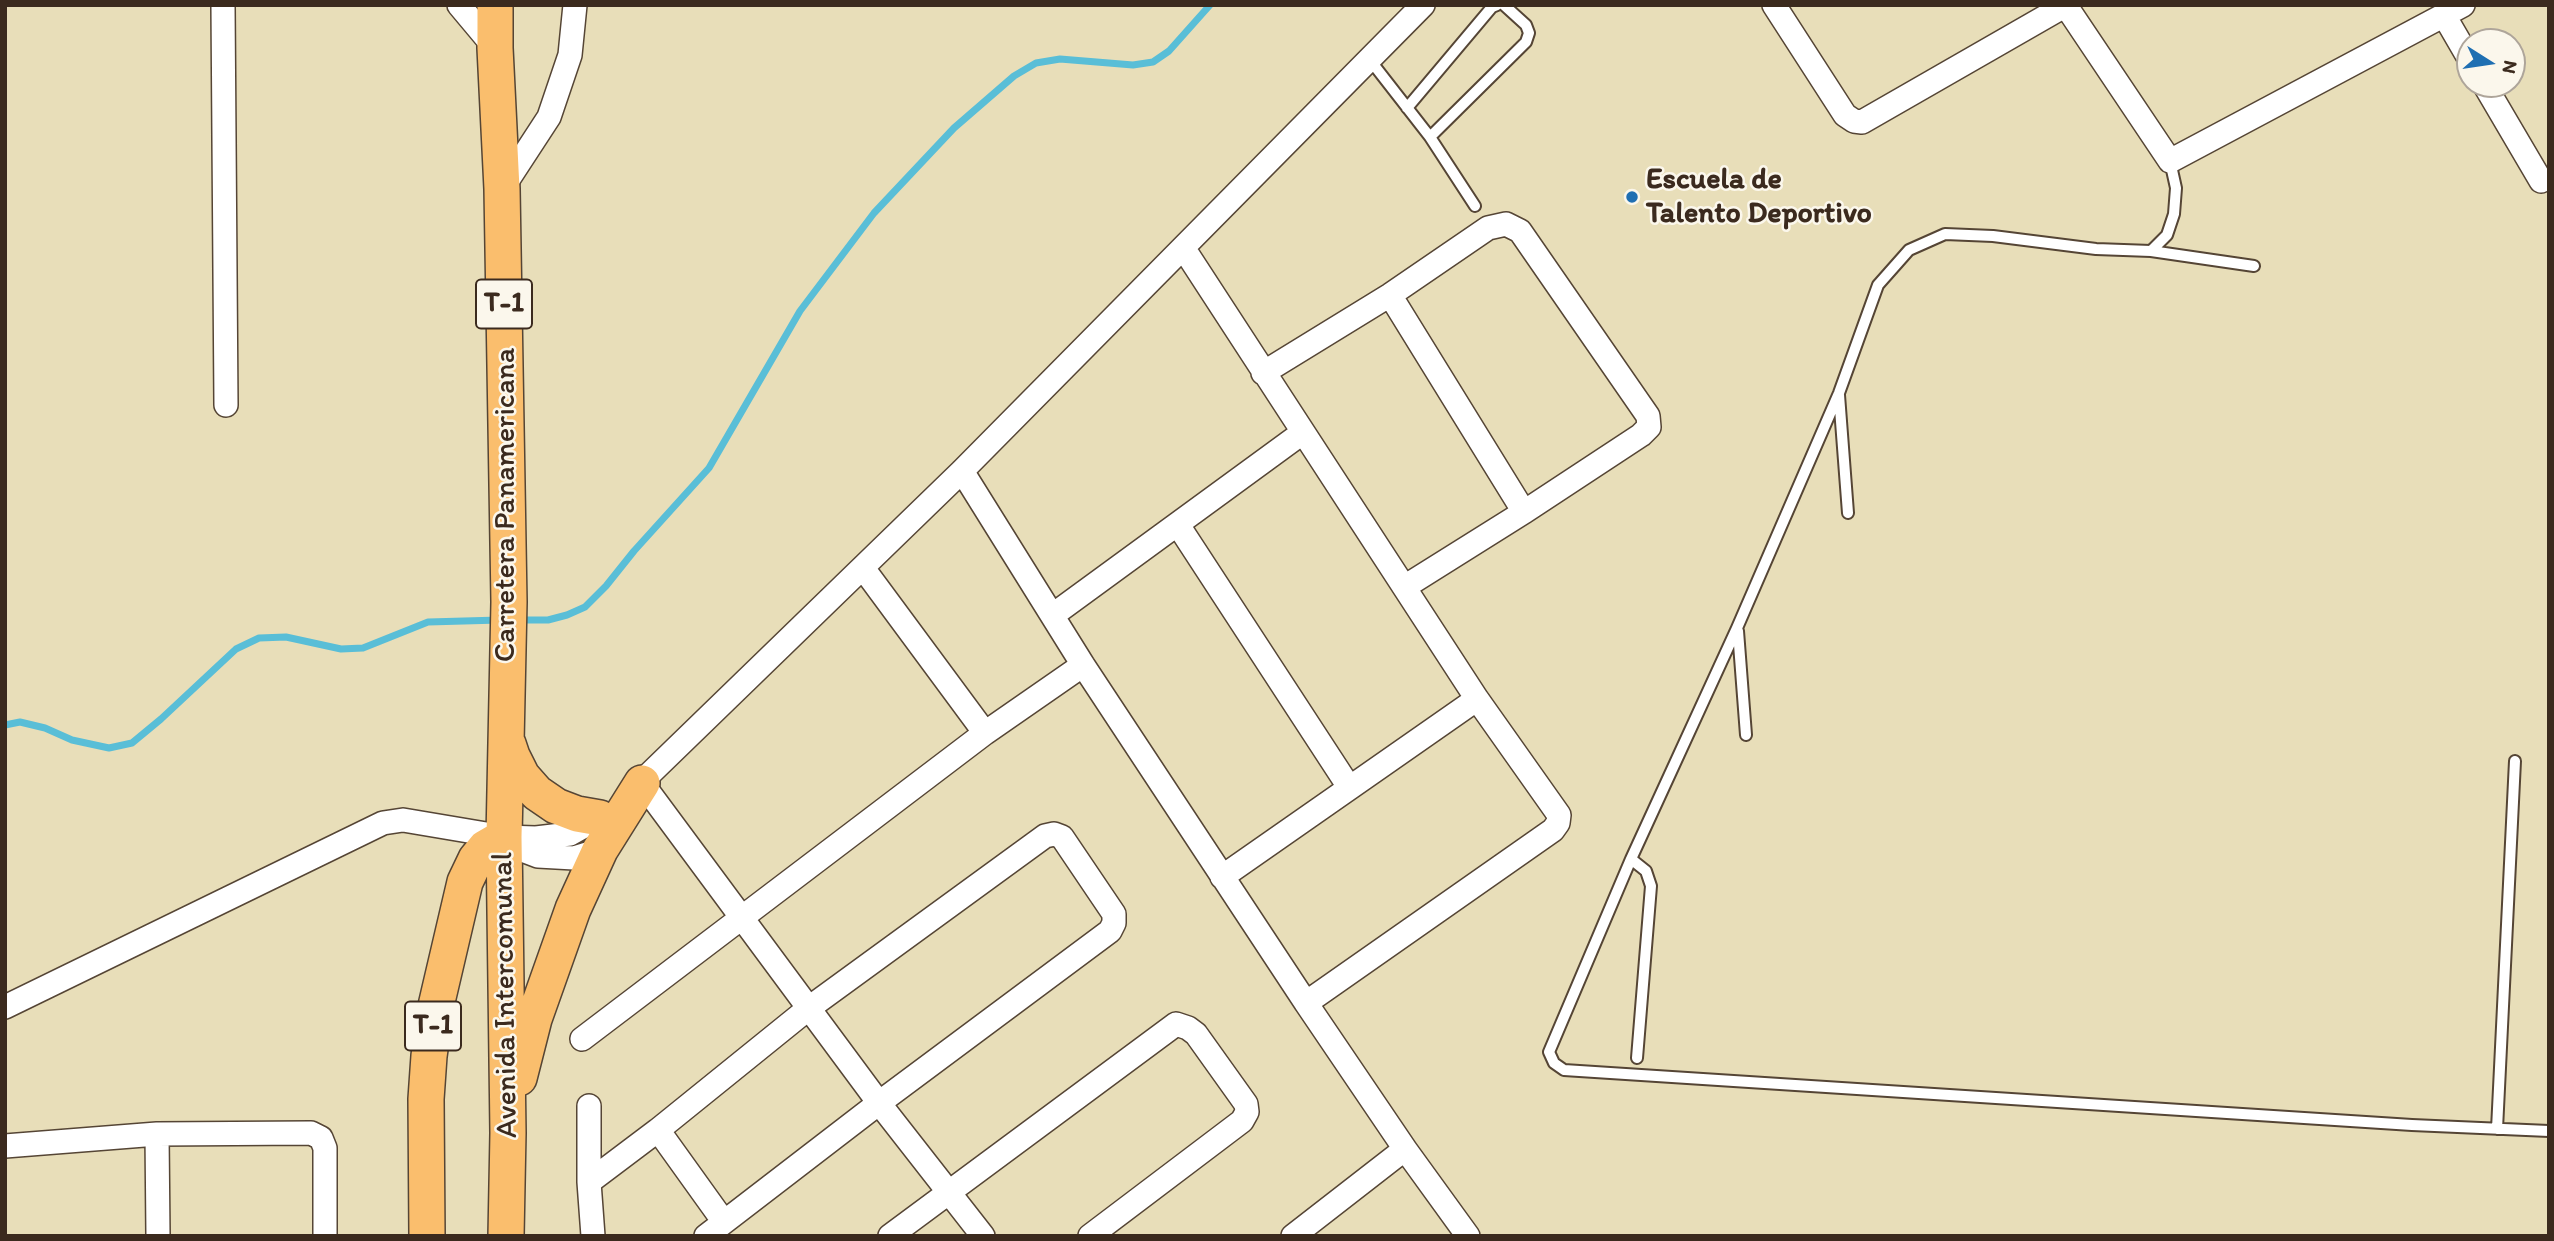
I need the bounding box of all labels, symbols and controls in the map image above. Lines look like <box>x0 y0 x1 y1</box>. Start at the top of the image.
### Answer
north arrow <box>2456 28 2526 98</box>
text: N <box>2497 58 2523 76</box>
place label: Escuela de Talento Deportivo <box>1646 162 1872 232</box>
marker: Escuela de Talento Deportivo <box>1624 189 1640 205</box>
road number: T-1 <box>476 280 532 328</box>
street label: Carretera Panamericana <box>488 348 524 662</box>
street label: Avenida Intercomunal <box>486 852 526 1138</box>
road number: T-1 <box>405 1002 461 1050</box>

